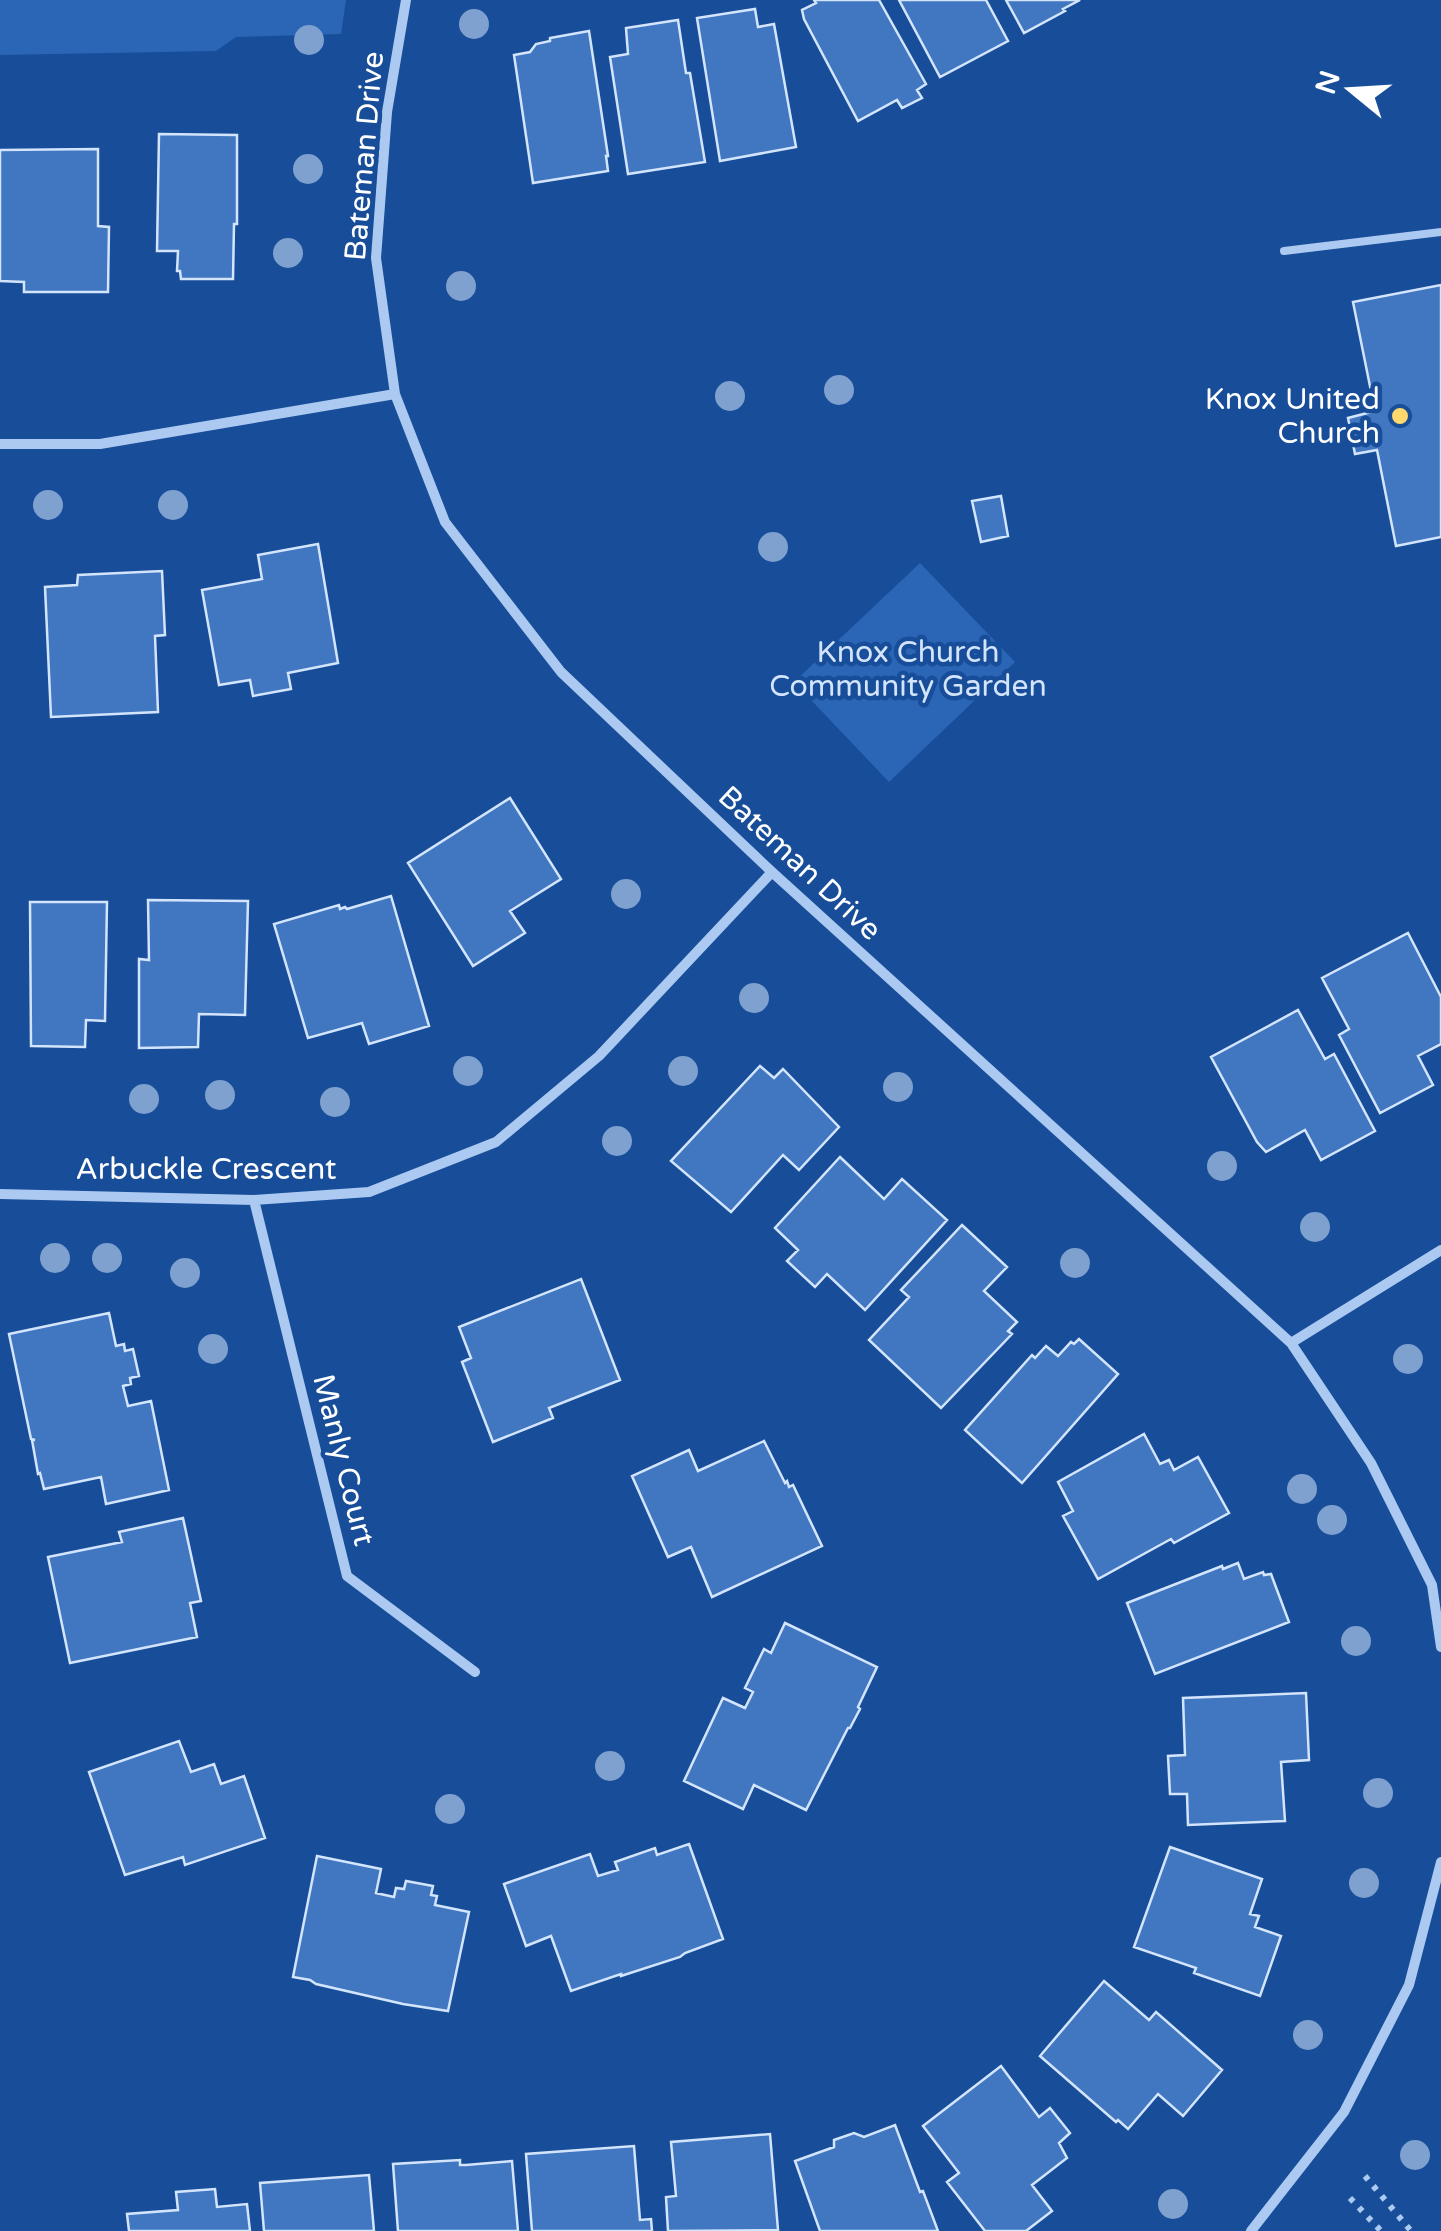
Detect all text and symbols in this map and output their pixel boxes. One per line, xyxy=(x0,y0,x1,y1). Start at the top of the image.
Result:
north arrow xyxy=(1301,40,1401,140)
street label: Bateman Drive xyxy=(337,50,392,262)
text: N xyxy=(1309,67,1348,99)
place label: Knox United Church xyxy=(1205,381,1380,452)
marker: Knox United Church xyxy=(1389,405,1411,427)
park label: Knox Church Community Garden xyxy=(769,634,1047,705)
street label: Bateman Drive xyxy=(710,778,889,948)
street label: Arbuckle Crescent xyxy=(76,1151,336,1188)
street label: Manly Court xyxy=(304,1371,383,1550)

